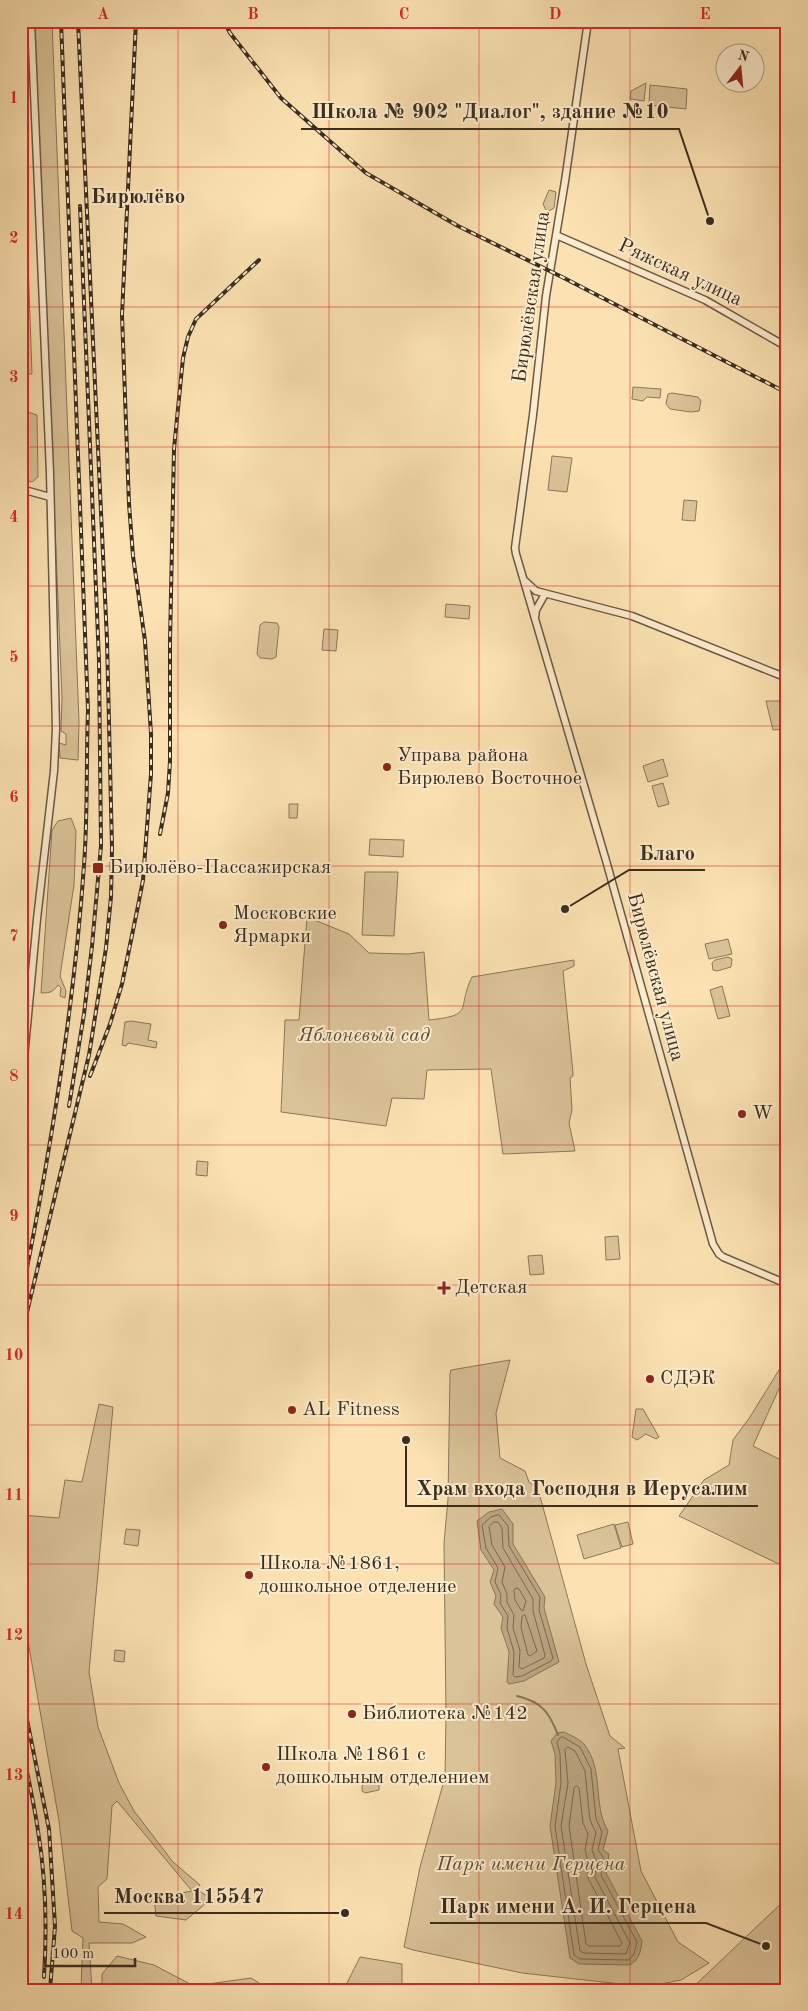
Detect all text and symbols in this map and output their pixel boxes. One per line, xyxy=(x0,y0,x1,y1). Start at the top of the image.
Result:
text: A xyxy=(97,7,109,23)
text: B xyxy=(247,7,259,23)
text: C xyxy=(399,7,409,23)
text: D xyxy=(549,7,561,23)
text: E xyxy=(699,7,711,23)
north arrow xyxy=(716,42,766,92)
text: N xyxy=(736,48,751,65)
text: 1 xyxy=(9,91,19,107)
callout: Школа № 902 "Диалог", здание №10 xyxy=(301,93,679,129)
text: Школа № 902 "Диалог", здание №10 xyxy=(311,102,669,123)
district label: Бирюлёво xyxy=(91,187,185,208)
street label: Бирюлёвская улица xyxy=(510,210,554,384)
text: 2 xyxy=(9,231,19,247)
street label: Ряжская улица xyxy=(615,236,745,310)
text: 3 xyxy=(9,370,19,386)
text: 4 xyxy=(9,510,19,526)
text: 5 xyxy=(9,650,19,666)
place label: Управа района Бирюлево Восточное xyxy=(397,746,582,789)
marker: Управа района Бирюлево Восточное xyxy=(381,761,393,773)
text: 6 xyxy=(9,790,19,806)
callout: Благо xyxy=(629,834,705,870)
text: Благо xyxy=(639,844,695,865)
place label: Бирюлёво-Пассажирская xyxy=(109,858,331,878)
marker: Бирюлёво-Пассажирская xyxy=(91,861,105,875)
street label: Бирюлёвская улица xyxy=(623,891,687,1063)
place label: Московские Ярмарки xyxy=(233,904,337,947)
marker: Московские Ярмарки xyxy=(217,919,229,931)
text: 7 xyxy=(9,929,19,945)
park label: Яблоневый сад xyxy=(298,1026,430,1046)
text: 8 xyxy=(9,1069,19,1085)
place label: W xyxy=(752,1104,773,1124)
marker: W xyxy=(736,1108,748,1120)
text: 9 xyxy=(9,1209,19,1225)
place label: Детская xyxy=(455,1278,527,1298)
marker: Детская xyxy=(437,1281,451,1295)
text: 10 xyxy=(5,1348,23,1364)
place label: СДЭК xyxy=(660,1369,716,1389)
marker: СДЭК xyxy=(644,1373,656,1385)
place label: AL Fitness xyxy=(302,1400,400,1420)
marker: AL Fitness xyxy=(286,1404,298,1416)
callout: Храм входа Господня в Иерусалим xyxy=(406,1470,758,1506)
text: Храм входа Господня в Иерусалим xyxy=(416,1479,748,1500)
text: 11 xyxy=(5,1488,23,1504)
place label: Школа №1861, дошкольное отделение xyxy=(259,1554,457,1597)
marker: Школа №1861, дошкольное отделение xyxy=(243,1569,255,1581)
text: 12 xyxy=(5,1628,23,1644)
place label: Библиотека №142 xyxy=(362,1704,528,1724)
marker: Библиотека №142 xyxy=(346,1708,358,1720)
place label: Школа №1861 с дошкольным отделением xyxy=(276,1745,490,1788)
marker: Школа №1861 с дошкольным отделением xyxy=(260,1761,272,1773)
text: 13 xyxy=(5,1768,23,1784)
park label: Парк имени Герцена xyxy=(435,1855,626,1875)
callout: Москва 115547 xyxy=(104,1877,274,1913)
text: Москва 115547 xyxy=(114,1887,264,1908)
callout: Парк имени А. И. Герцена xyxy=(430,1887,706,1923)
text: Парк имени А. И. Герцена xyxy=(440,1897,697,1918)
text: 14 xyxy=(5,1907,23,1923)
scale bar xyxy=(45,1936,135,1968)
text: 100 m xyxy=(52,1947,94,1962)

